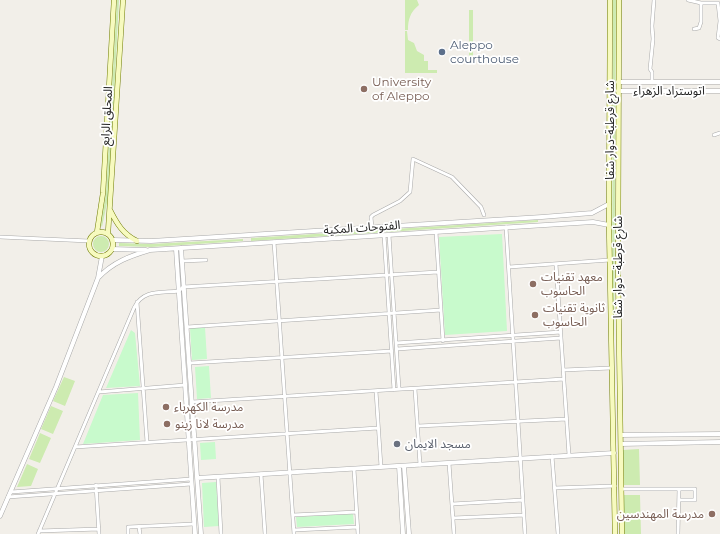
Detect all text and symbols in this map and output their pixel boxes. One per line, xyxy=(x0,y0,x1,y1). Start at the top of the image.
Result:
place label: Aleppo courthouse xyxy=(450,38,519,66)
marker: Aleppo courthouse xyxy=(437,47,447,57)
place label: University of Aleppo xyxy=(372,75,431,103)
street label: شارع قرطبة-دوار شفا xyxy=(603,80,617,180)
marker: University of Aleppo xyxy=(359,84,369,94)
street label: اتوستراد الزهراء xyxy=(633,84,705,98)
street label: المحلق الرابع xyxy=(98,86,116,146)
street label: شارع قرطبة- دوار شفا xyxy=(611,216,625,318)
street label: الفتوحات المكية xyxy=(323,218,401,238)
place label: معهد تقنيات الحاسوب xyxy=(541,270,603,298)
marker: معهد تقنيات الحاسوب xyxy=(528,279,538,289)
place label: ثانوية تقنيات الحاسوب xyxy=(543,301,605,329)
marker: ثانوية تقنيات الحاسوب xyxy=(530,310,540,320)
place label: مدرسة الكهرباء xyxy=(174,400,243,414)
marker: مدرسة الكهرباء xyxy=(161,402,171,412)
place label: مدرسة لانا زينو xyxy=(175,417,244,431)
marker: مدرسة لانا زينو xyxy=(162,419,172,429)
place label: مسجد الايمان xyxy=(405,437,471,451)
marker: مسجد الايمان xyxy=(392,439,402,449)
place label: مدرسة المهندسين xyxy=(617,507,704,521)
marker: مدرسة المهندسين xyxy=(707,509,717,519)

